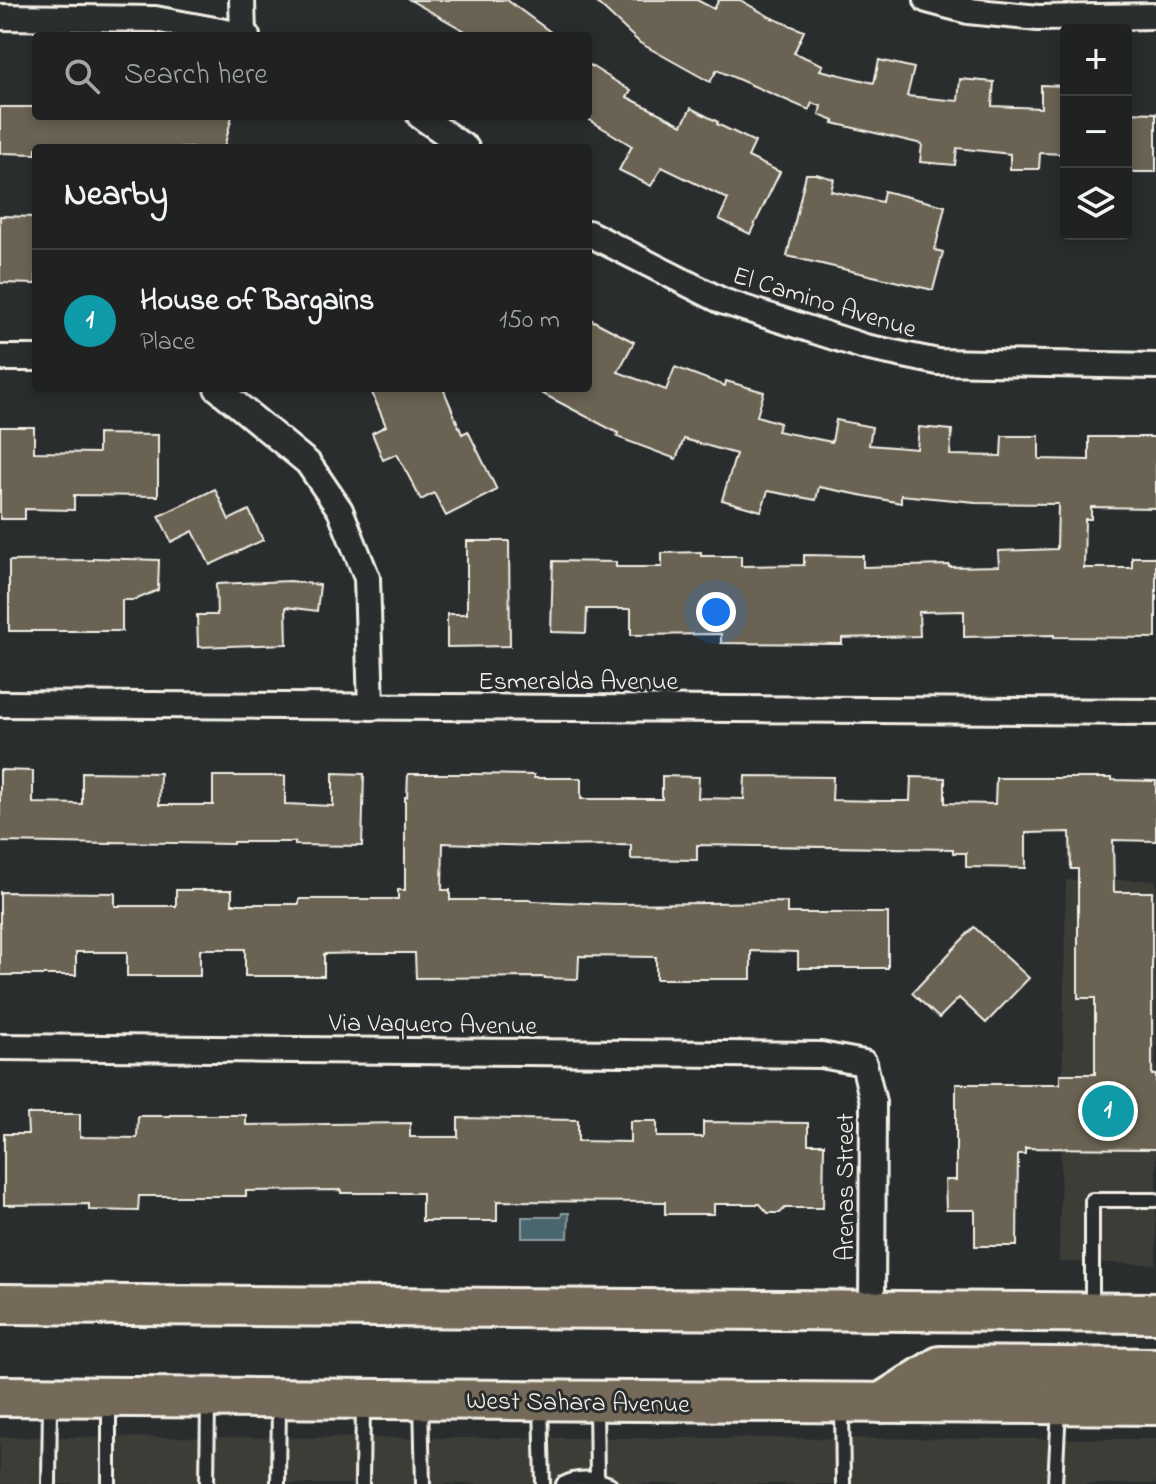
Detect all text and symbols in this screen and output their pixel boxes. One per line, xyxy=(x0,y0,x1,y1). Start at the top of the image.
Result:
map controls xyxy=(1060,24,1132,240)
button: + xyxy=(1060,24,1132,96)
search box xyxy=(32,32,592,120)
icon: search xyxy=(60,54,104,98)
text: Search here xyxy=(124,54,268,98)
button: − xyxy=(1060,96,1132,168)
button: layers xyxy=(1060,168,1132,240)
text: Nearby xyxy=(64,171,168,221)
street label: El Camino Avenue xyxy=(728,258,921,350)
text: House of Bargains xyxy=(140,280,374,324)
text: 1 xyxy=(86,302,94,340)
text: 150 m xyxy=(499,302,560,340)
text: Place xyxy=(140,324,195,362)
your location xyxy=(696,592,736,632)
street label: Esmeralda Avenue xyxy=(478,664,678,702)
street label: Via Vaquero Avenue xyxy=(328,1005,538,1047)
pin: 1 xyxy=(1082,1081,1134,1141)
street label: Arenas Street xyxy=(828,1113,866,1261)
street label: West Sahara Avenue xyxy=(466,1383,690,1425)

